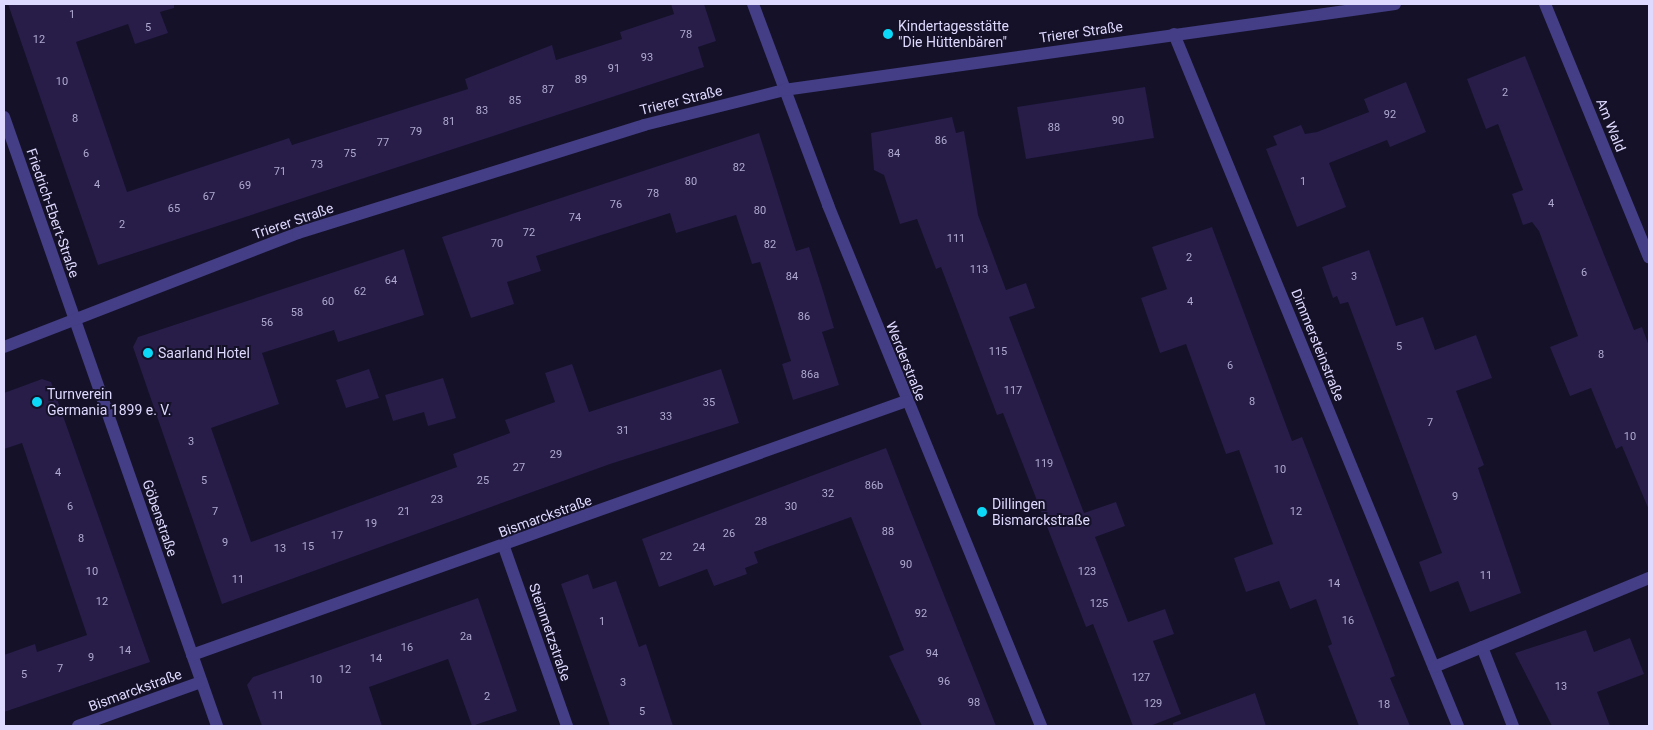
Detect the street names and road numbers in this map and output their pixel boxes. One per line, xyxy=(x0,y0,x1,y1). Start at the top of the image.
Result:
street label: Trierer Straße xyxy=(1038,18,1124,46)
street label: Trierer Straße xyxy=(638,82,724,118)
street label: Am Wald xyxy=(1593,96,1629,154)
street label: Friedrich-Ebert-Straße xyxy=(23,146,83,280)
street label: Trierer Straße xyxy=(250,199,336,243)
street label: Dimmersteinstraße xyxy=(1288,287,1348,403)
street label: Werderstraße xyxy=(882,319,930,403)
street label: Göbenstraße xyxy=(139,477,181,559)
street label: Bismarckstraße xyxy=(496,491,594,541)
street label: Steinmetzstraße xyxy=(525,581,575,683)
street label: Bismarckstraße xyxy=(86,665,184,715)

